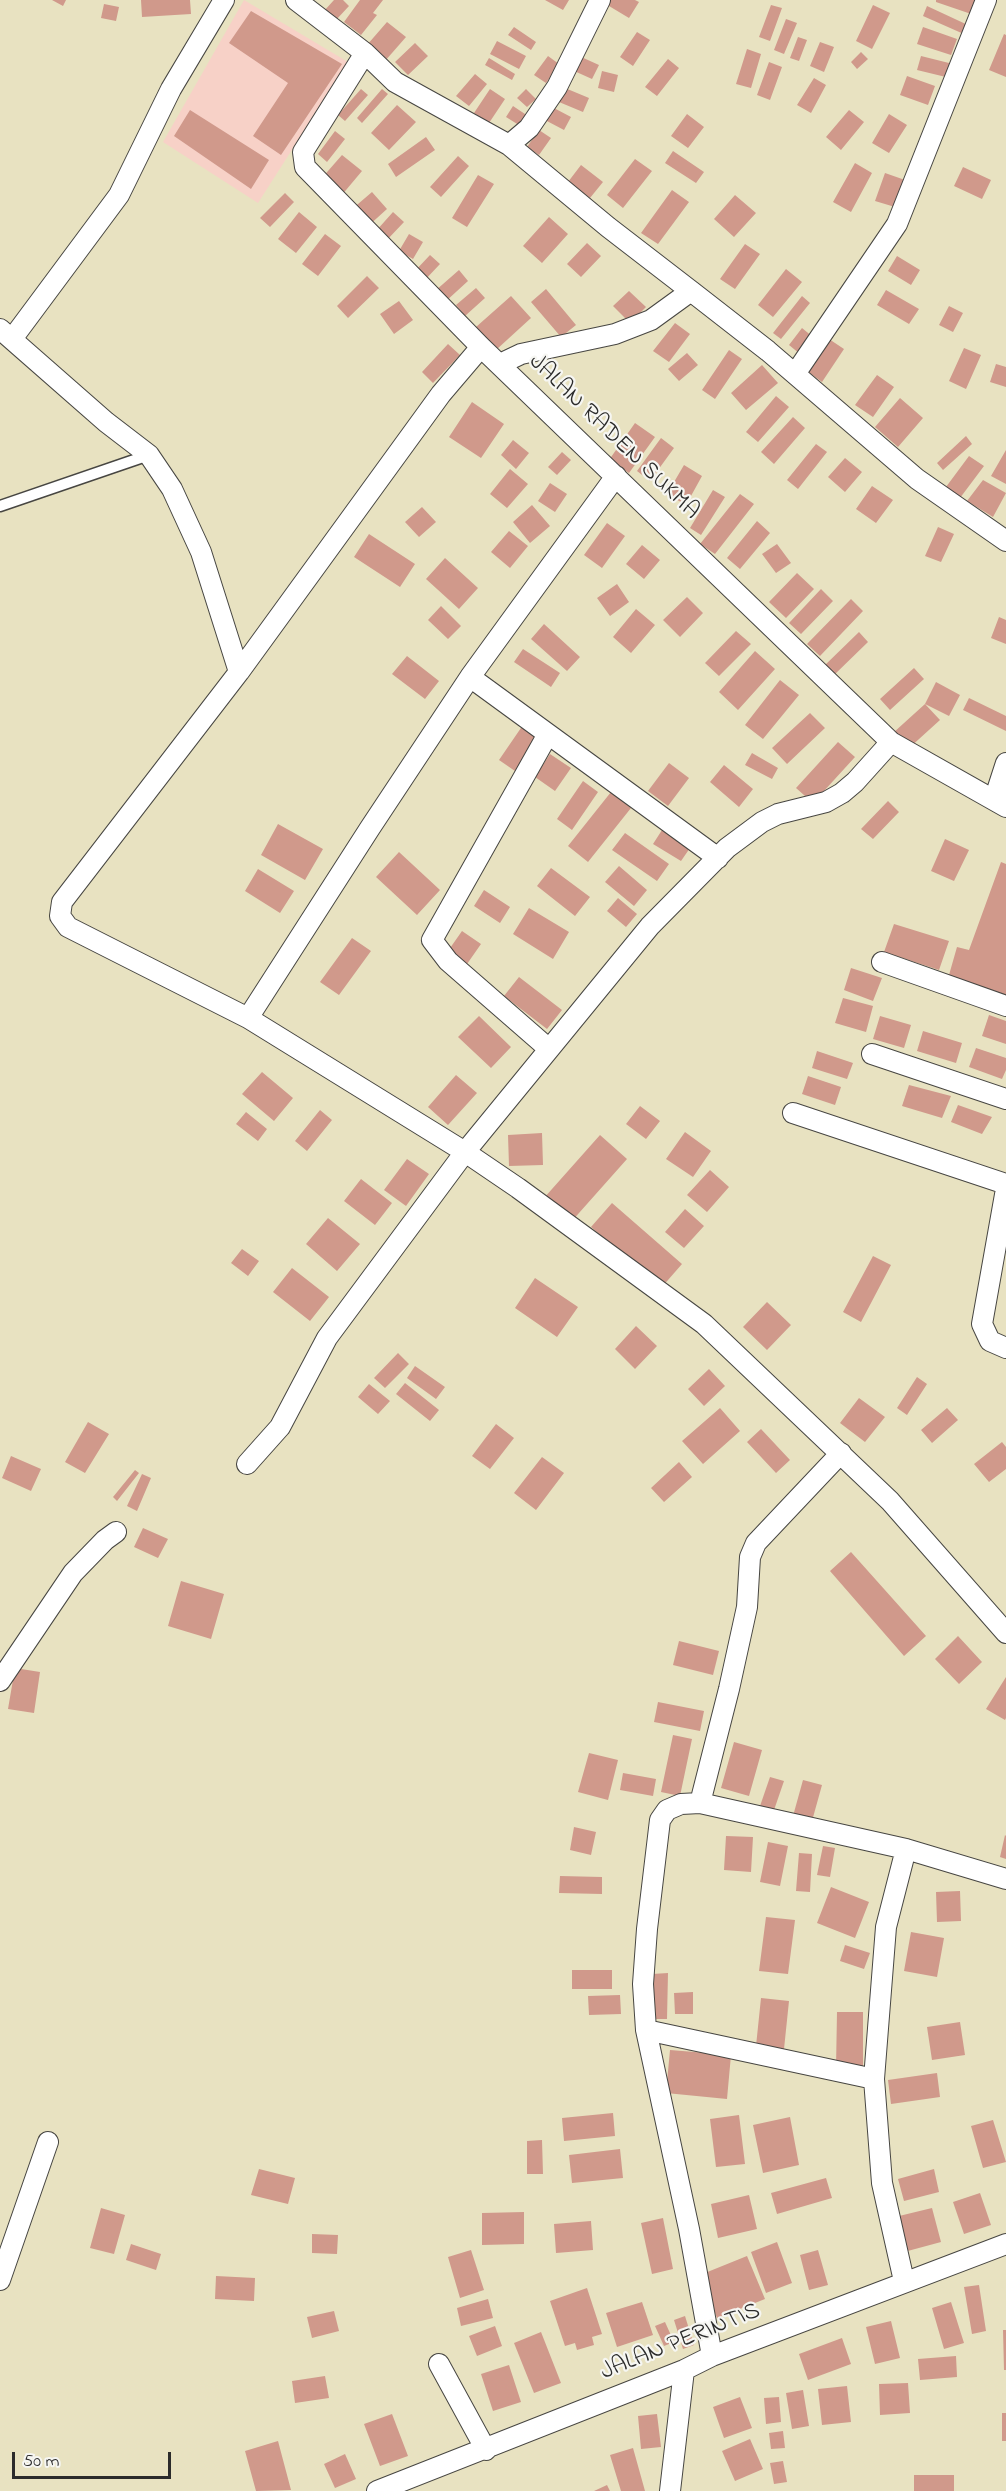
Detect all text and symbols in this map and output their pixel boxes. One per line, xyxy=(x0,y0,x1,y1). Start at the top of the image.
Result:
street label: JALAN RADEN SUKMA xyxy=(522,349,704,527)
street label: JALAN PERINTIS xyxy=(597,2298,765,2388)
scale bar xyxy=(15,2440,174,2478)
text: 50 m xyxy=(23,2449,60,2475)

